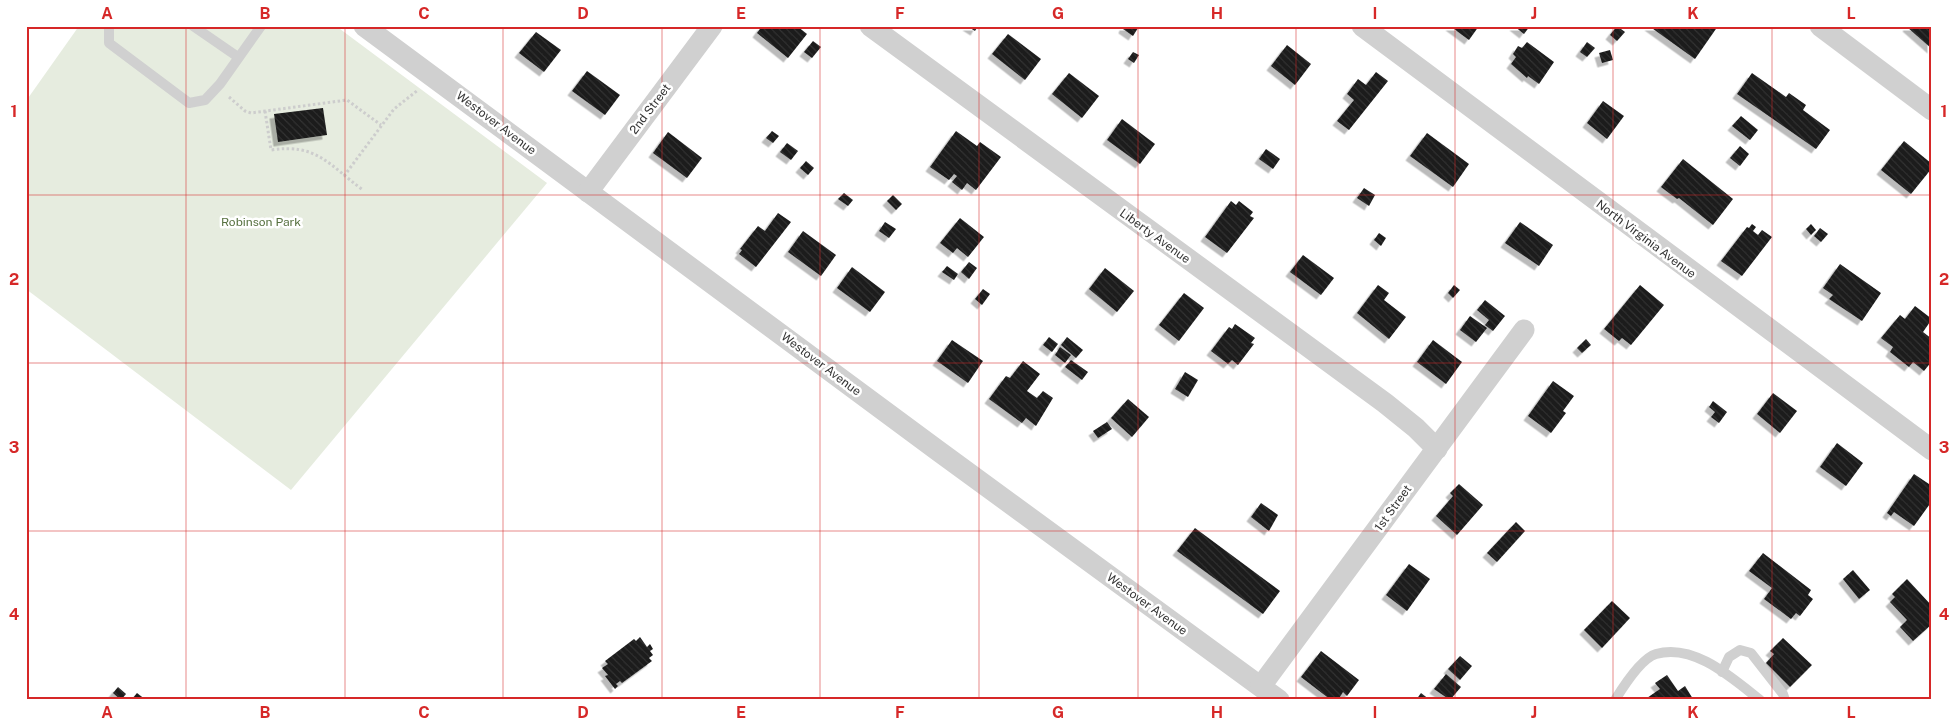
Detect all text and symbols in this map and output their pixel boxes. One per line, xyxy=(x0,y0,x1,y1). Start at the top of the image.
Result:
text: A xyxy=(101,4,113,23)
text: B xyxy=(260,4,271,23)
text: C xyxy=(418,4,430,23)
text: D xyxy=(577,4,589,23)
text: E xyxy=(736,4,746,23)
text: F xyxy=(895,4,905,23)
text: G xyxy=(1052,4,1064,23)
text: H xyxy=(1211,4,1223,23)
text: I xyxy=(1373,4,1377,23)
text: J xyxy=(1531,4,1537,23)
text: K xyxy=(1687,4,1699,23)
text: L xyxy=(1846,4,1856,23)
street label: 2nd Street xyxy=(627,81,674,137)
street label: Westover Avenue xyxy=(453,88,539,158)
text: 1 xyxy=(11,102,17,121)
text: 1 xyxy=(1941,102,1947,121)
street label: North Virginia Avenue xyxy=(1593,197,1699,281)
street label: Liberty Avenue xyxy=(1117,206,1193,266)
park label: Robinson Park xyxy=(221,215,301,229)
text: 2 xyxy=(9,270,19,289)
text: 2 xyxy=(1939,270,1949,289)
street label: Westover Avenue xyxy=(778,329,864,399)
text: 3 xyxy=(9,438,19,457)
text: 3 xyxy=(1939,438,1949,457)
street label: 1st Street xyxy=(1372,482,1415,534)
street label: Westover Avenue xyxy=(1104,570,1190,638)
text: 4 xyxy=(9,605,20,624)
text: 4 xyxy=(1939,605,1950,624)
text: A xyxy=(101,703,113,722)
text: B xyxy=(260,703,271,722)
text: C xyxy=(418,703,430,722)
text: D xyxy=(577,703,589,722)
text: E xyxy=(736,703,746,722)
text: F xyxy=(895,703,905,722)
text: G xyxy=(1052,703,1064,722)
text: H xyxy=(1211,703,1223,722)
text: I xyxy=(1373,703,1377,722)
text: J xyxy=(1531,703,1537,722)
text: K xyxy=(1687,703,1699,722)
text: L xyxy=(1846,703,1856,722)

